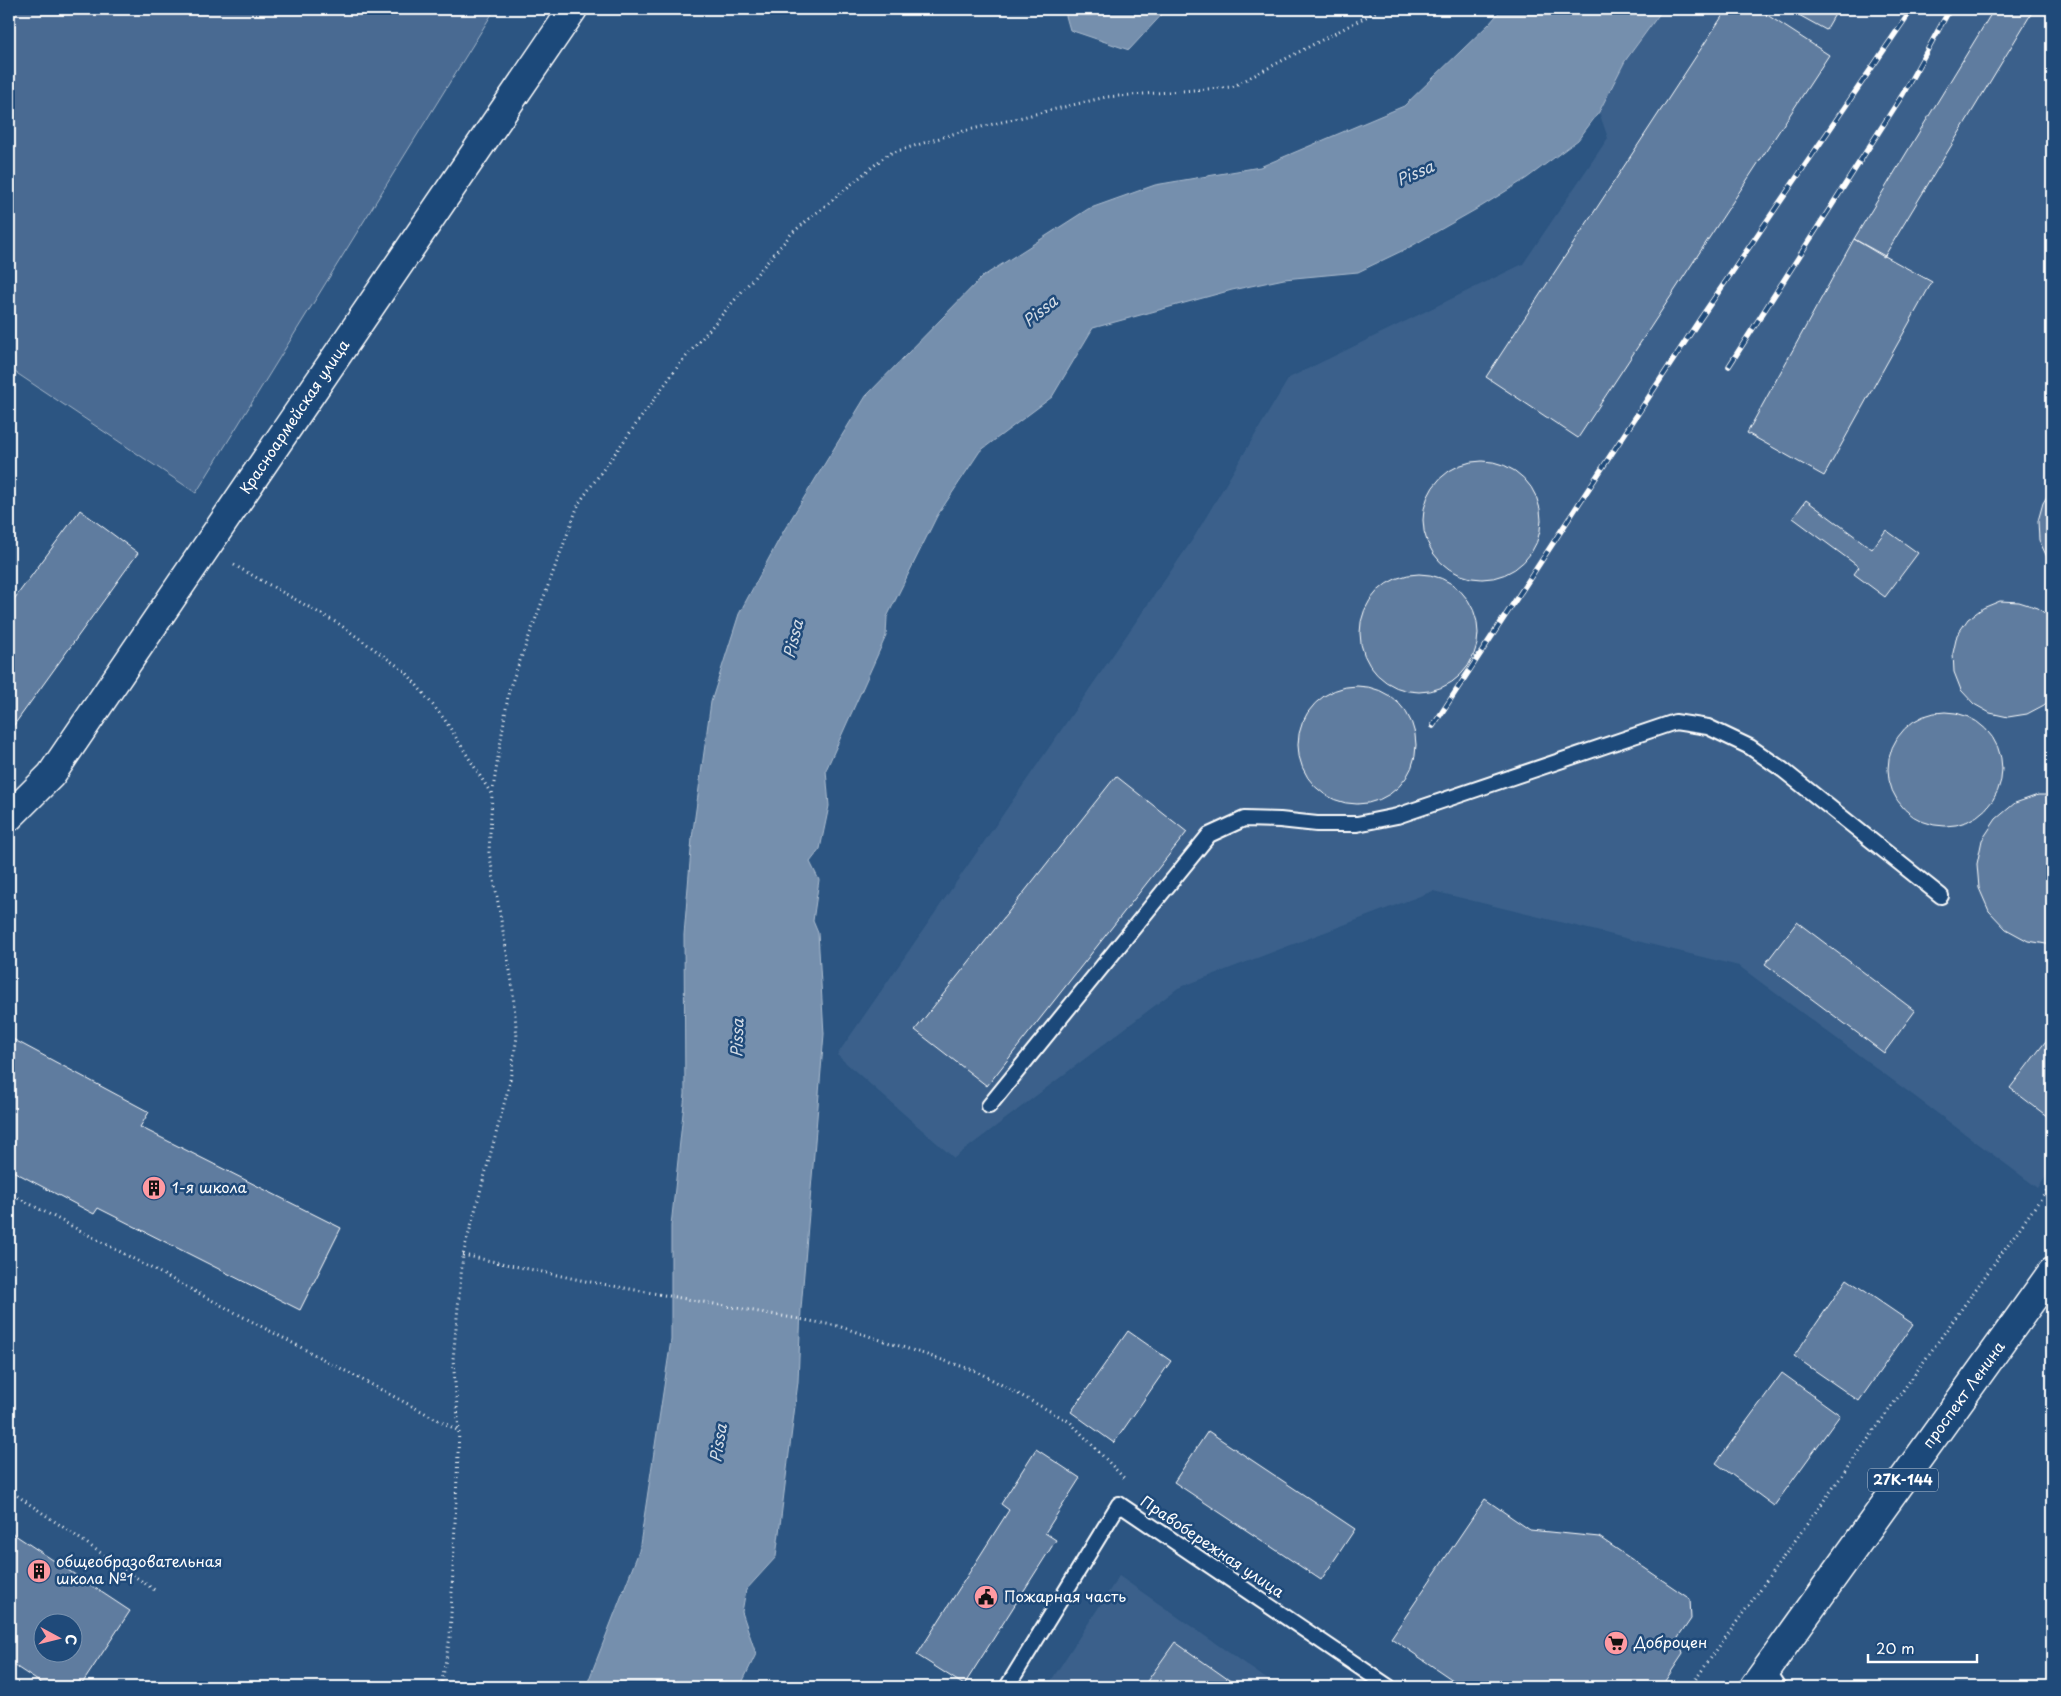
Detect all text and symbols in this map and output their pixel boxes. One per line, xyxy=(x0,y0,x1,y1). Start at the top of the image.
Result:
water label: Pissa xyxy=(1392,153,1438,191)
water label: Pissa xyxy=(1017,288,1063,332)
street label: Красноармейская улица xyxy=(233,334,354,498)
water label: Pissa xyxy=(776,616,809,660)
water label: Pissa xyxy=(723,1017,749,1058)
building icon: 1-я школа xyxy=(141,1175,167,1201)
place label: 1-я школа xyxy=(172,1175,247,1198)
street label: проспект Ленина xyxy=(1916,1335,2010,1453)
water label: Pissa xyxy=(702,1421,732,1464)
road number: 27К-144 xyxy=(1868,1468,1938,1492)
street label: Правобережная улица xyxy=(1136,1489,1290,1603)
place label: общеобразовательная школа №1 xyxy=(56,1549,222,1589)
building icon: общеобразовательная школа №1 xyxy=(26,1558,52,1584)
public building icon: Пожарная часть xyxy=(973,1584,999,1610)
place label: Пожарная часть xyxy=(1004,1584,1126,1607)
north arrow xyxy=(32,1614,82,1664)
supermarket icon: Доброцен xyxy=(1603,1630,1629,1656)
place label: Доброцен xyxy=(1633,1630,1707,1653)
scale bar xyxy=(1868,1631,1977,1663)
text: С xyxy=(60,1633,82,1646)
text: 20 m xyxy=(1876,1636,1915,1659)

